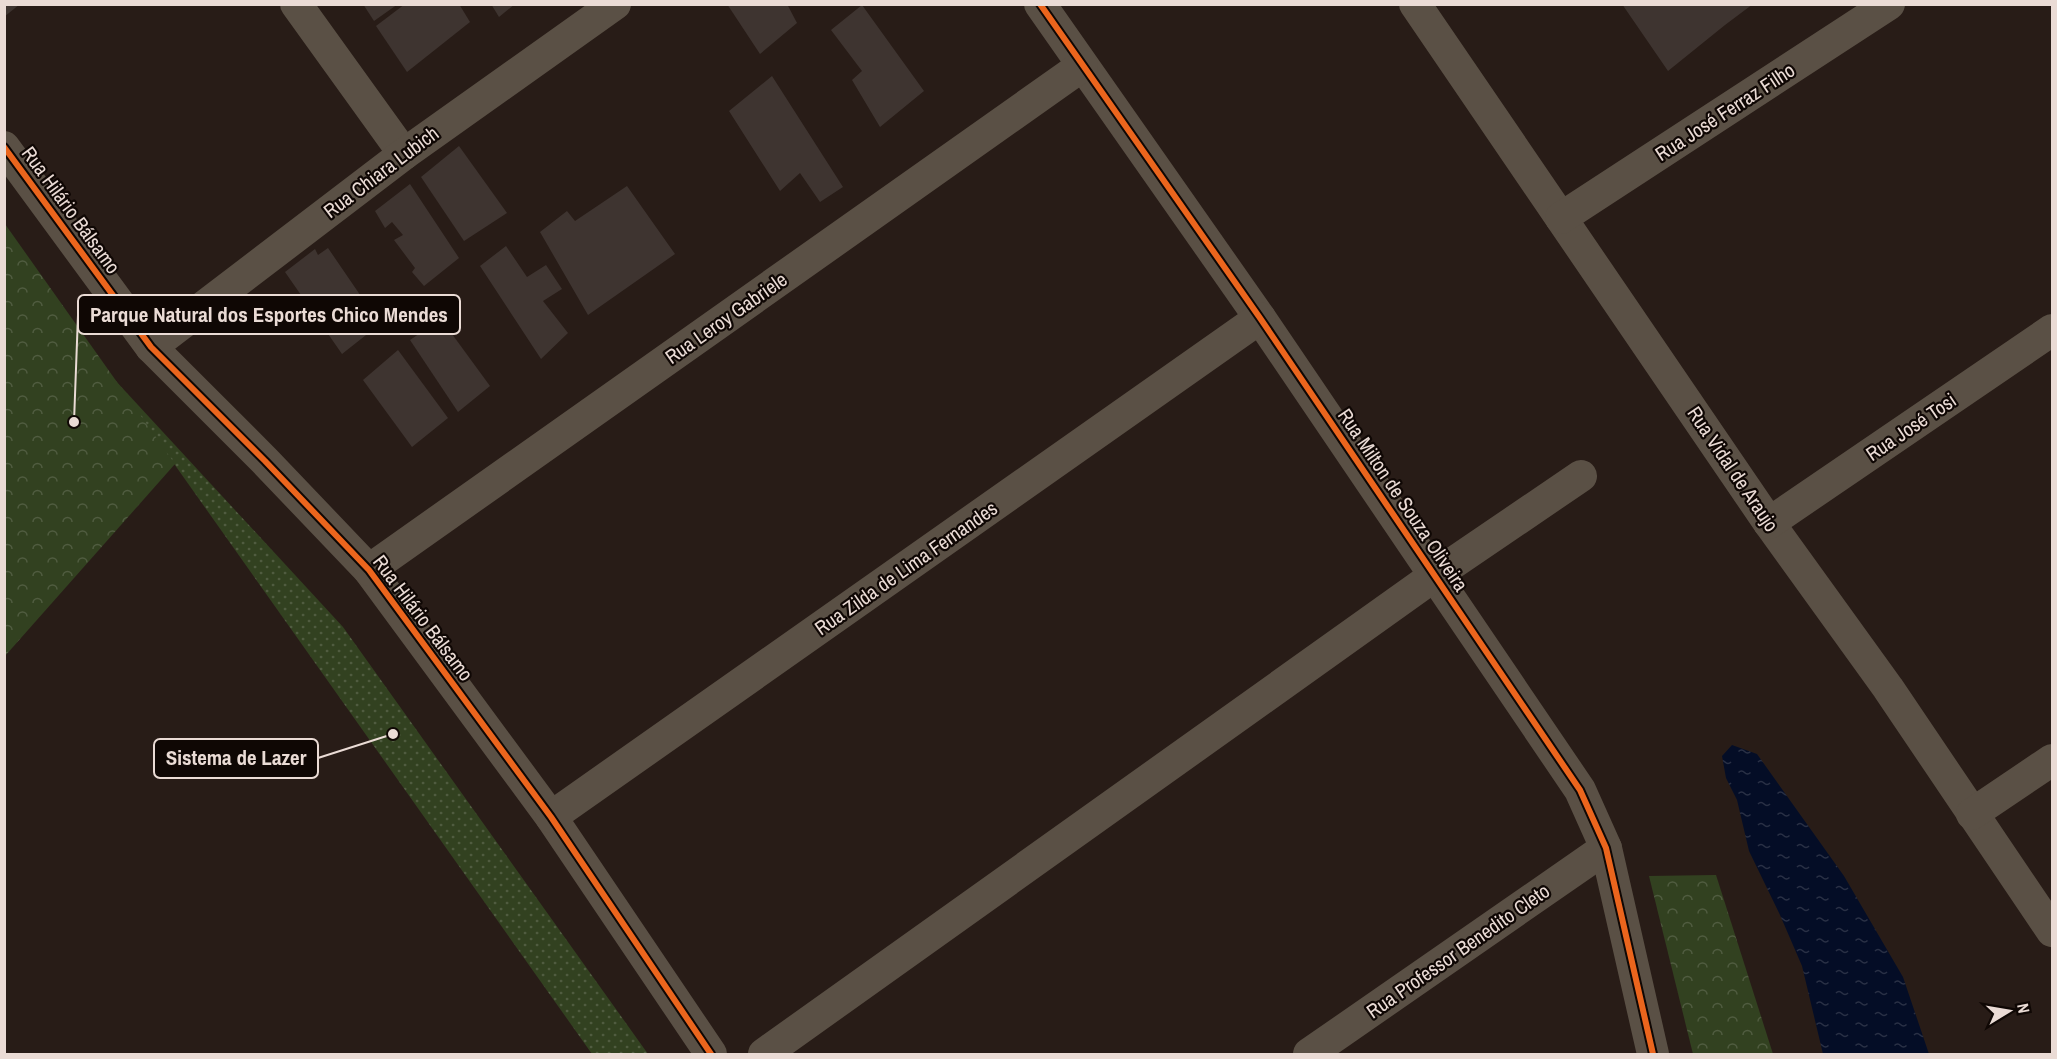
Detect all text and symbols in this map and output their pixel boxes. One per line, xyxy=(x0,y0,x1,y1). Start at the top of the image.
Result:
street label: Rua José Ferraz Filho xyxy=(1650,56,1800,167)
street label: Rua Chiara Lubich xyxy=(318,119,444,224)
street label: Rua Hilário Bálsamo xyxy=(16,141,127,279)
street label: Rua Leroy Gabriele xyxy=(659,265,792,370)
callout: Parque Natural dos Esportes Chico Mendes xyxy=(78,295,460,334)
text: Parque Natural dos Esportes Chico Mendes xyxy=(90,300,448,329)
street label: Rua José Tosi xyxy=(1860,386,1961,467)
street label: Rua Vidal de Araujo xyxy=(1682,401,1785,537)
street label: Rua Milton de Souza Oliveira xyxy=(1332,403,1475,596)
street label: Rua Zilda de Lima Fernandes xyxy=(809,494,1002,641)
street label: Rua Hilário Bálsamo xyxy=(367,549,480,686)
callout: Sistema de Lazer xyxy=(154,739,318,778)
text: Sistema de Lazer xyxy=(166,743,307,772)
street label: Rua Professor Benedito Cleto xyxy=(1361,877,1555,1024)
north arrow xyxy=(1979,981,2039,1041)
text: N xyxy=(2012,1001,2035,1015)

